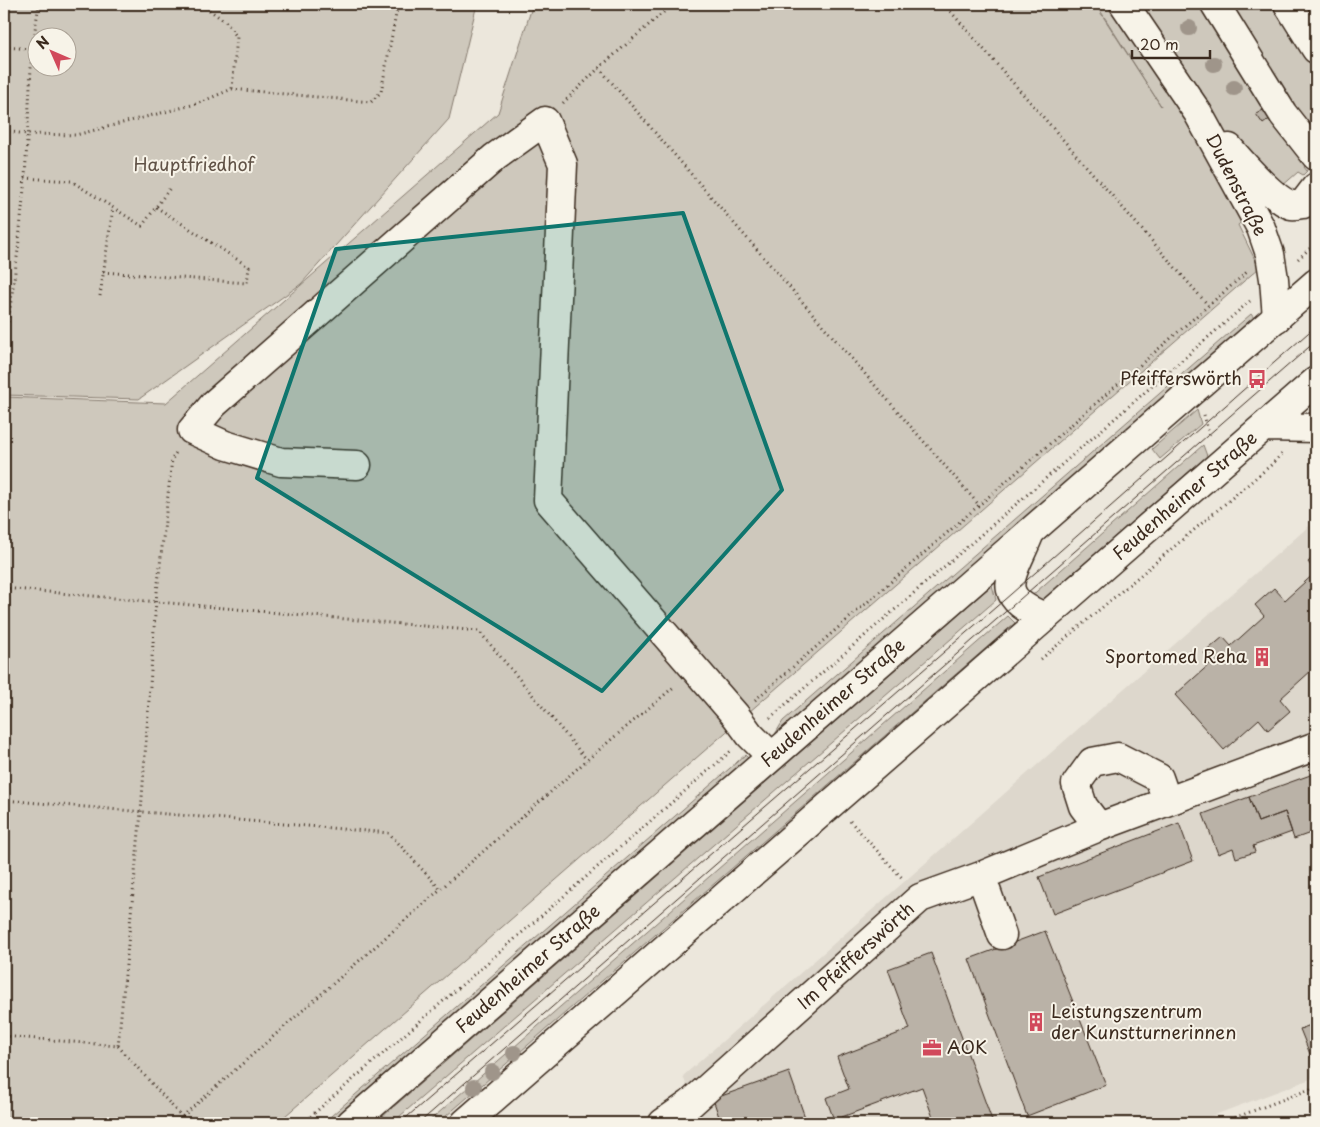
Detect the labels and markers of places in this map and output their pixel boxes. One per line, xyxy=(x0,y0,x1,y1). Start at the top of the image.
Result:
place label: Pfeifferswörth xyxy=(1120,364,1242,391)
bus stop icon: Pfeifferswörth xyxy=(1246,368,1268,390)
place label: Sportomed Reha xyxy=(1105,642,1248,669)
building icon: Sportomed Reha xyxy=(1251,646,1273,668)
place label: Leistungszentrum der Kunstturnerinnen xyxy=(1051,997,1236,1045)
building icon: Leistungszentrum der Kunstturnerinnen xyxy=(1025,1011,1047,1033)
place label: AOK xyxy=(947,1033,987,1060)
office icon: AOK xyxy=(921,1037,943,1059)

